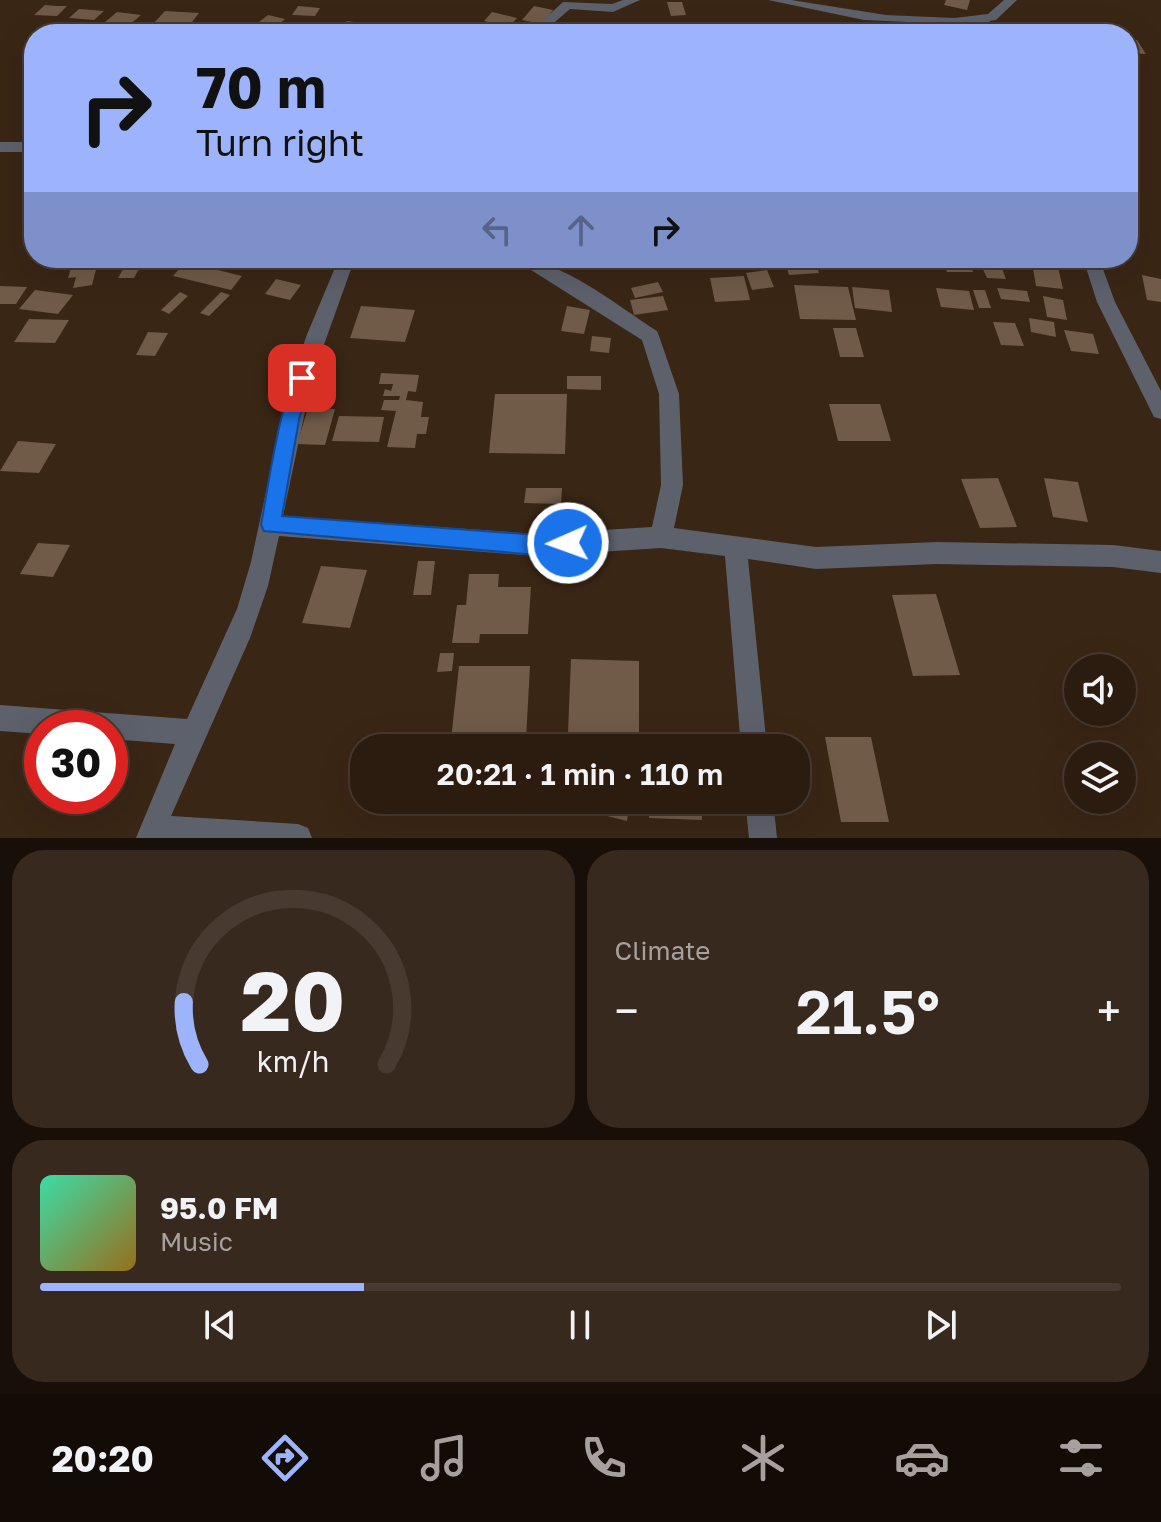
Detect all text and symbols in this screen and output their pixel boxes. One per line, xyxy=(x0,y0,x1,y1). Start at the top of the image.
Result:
text: 70 m xyxy=(196,53,326,120)
icon: right xyxy=(64,56,168,160)
text: Turn right xyxy=(196,121,364,164)
icon: left xyxy=(475,208,519,252)
icon: ahead xyxy=(559,208,603,252)
icon: right xyxy=(643,208,687,252)
pin xyxy=(268,344,336,412)
icon: arrive xyxy=(280,356,324,400)
position arrow xyxy=(526,501,610,585)
map controls xyxy=(1064,654,1136,814)
button: sound xyxy=(1064,654,1136,726)
speed limit sign: 30 xyxy=(24,710,128,814)
button: layers xyxy=(1064,742,1136,814)
text: 20:21 · 1 min · 110 m xyxy=(437,756,723,792)
text: Climate xyxy=(615,935,710,966)
text: 20 xyxy=(241,949,346,1049)
text: 21.5° xyxy=(796,975,940,1047)
text: − xyxy=(615,984,639,1037)
text: + xyxy=(1097,984,1121,1037)
text: km/h xyxy=(257,1044,330,1078)
text: 95.0 FM xyxy=(160,1190,279,1226)
text: Music xyxy=(160,1226,233,1257)
icon: previous xyxy=(198,1303,242,1347)
icon: pause xyxy=(558,1303,602,1347)
icon: next xyxy=(919,1303,963,1347)
icon: directions xyxy=(257,1430,313,1486)
icon: music xyxy=(416,1430,472,1486)
icon: phone xyxy=(576,1430,632,1486)
icon: climate xyxy=(735,1430,791,1486)
icon: car xyxy=(894,1430,950,1486)
icon: filters xyxy=(1053,1430,1109,1486)
text: 20:20 xyxy=(52,1437,154,1480)

